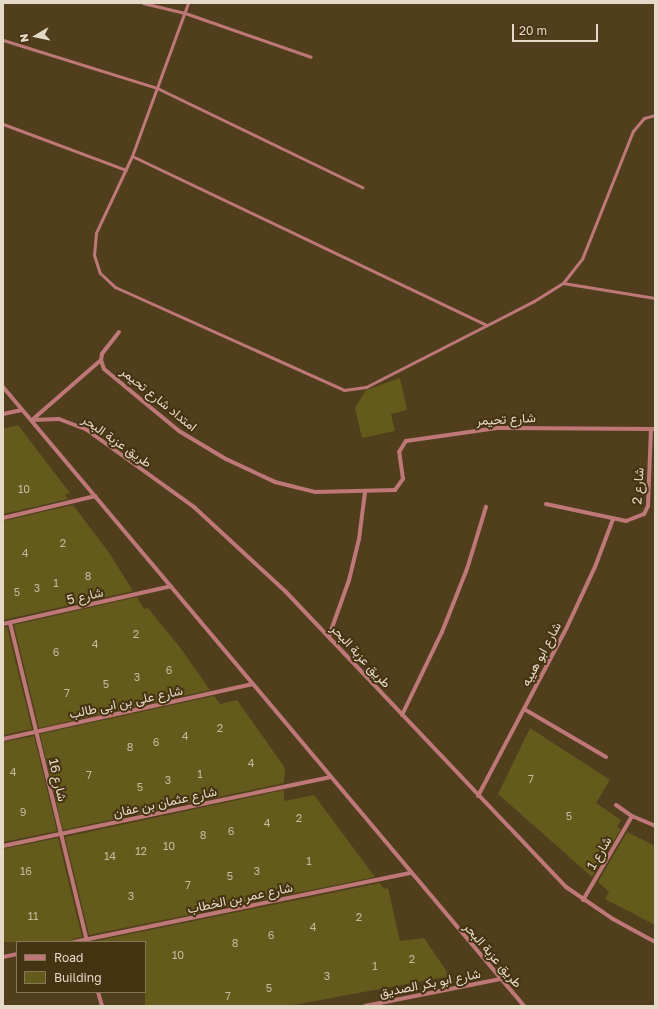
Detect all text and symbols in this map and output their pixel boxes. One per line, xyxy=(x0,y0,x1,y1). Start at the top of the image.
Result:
north arrow xyxy=(16,16,56,56)
scale bar xyxy=(514,16,600,42)
text: 20 m xyxy=(519,23,547,38)
text: N xyxy=(17,33,31,43)
street label: امتداد شارع تحيمر xyxy=(118,364,200,434)
street label: شارع تحيمر xyxy=(476,410,536,428)
street label: طريق عزبة البحر xyxy=(79,411,155,471)
street label: شارع 2 xyxy=(629,467,647,505)
house number: 10 xyxy=(18,482,30,496)
house number: 2 xyxy=(60,536,66,550)
house number: 4 xyxy=(22,546,28,560)
house number: 8 xyxy=(85,569,91,583)
house number: 1 xyxy=(53,576,59,590)
house number: 3 xyxy=(34,581,40,595)
street label: شارع 5 xyxy=(65,584,105,608)
house number: 5 xyxy=(14,585,20,599)
street label: شارع ابو هيبه xyxy=(518,619,564,689)
street label: طريق عزبة البحر xyxy=(328,621,394,691)
house number: 2 xyxy=(133,627,139,641)
house number: 4 xyxy=(92,637,98,651)
house number: 6 xyxy=(53,645,59,659)
house number: 6 xyxy=(166,663,172,677)
house number: 3 xyxy=(134,670,140,684)
house number: 5 xyxy=(103,677,109,691)
street label: شارع على بن ابى طالب xyxy=(68,682,184,722)
house number: 7 xyxy=(64,686,70,700)
house number: 2 xyxy=(217,721,223,735)
house number: 4 xyxy=(182,729,188,743)
house number: 6 xyxy=(153,735,159,749)
house number: 8 xyxy=(127,740,133,754)
house number: 4 xyxy=(248,756,254,770)
street label: شارع 16 xyxy=(45,757,71,803)
house number: 4 xyxy=(10,765,16,779)
house number: 1 xyxy=(197,767,203,781)
house number: 7 xyxy=(86,768,92,782)
house number: 7 xyxy=(528,772,534,786)
house number: 3 xyxy=(165,773,171,787)
house number: 5 xyxy=(137,780,143,794)
street label: شارع عثمان بن عفان xyxy=(112,783,218,821)
house number: 9 xyxy=(20,805,26,819)
house number: 5 xyxy=(566,809,572,823)
house number: 2 xyxy=(296,811,302,825)
house number: 4 xyxy=(264,816,270,830)
house number: 6 xyxy=(228,824,234,838)
house number: 8 xyxy=(200,828,206,842)
street label: شارع 1 xyxy=(583,834,615,872)
house number: 10 xyxy=(163,839,175,853)
house number: 12 xyxy=(135,844,147,858)
house number: 14 xyxy=(104,849,116,863)
house number: 1 xyxy=(306,854,312,868)
house number: 16 xyxy=(20,864,32,878)
house number: 3 xyxy=(254,864,260,878)
house number: 5 xyxy=(227,869,233,883)
house number: 7 xyxy=(185,878,191,892)
street label: شارع عمر بن الخطاب xyxy=(186,879,294,917)
house number: 3 xyxy=(128,889,134,903)
house number: 11 xyxy=(28,909,38,923)
house number: 2 xyxy=(356,910,362,924)
street label: طريق عزبة البحر xyxy=(460,919,526,991)
house number: 4 xyxy=(310,920,316,934)
house number: 6 xyxy=(268,928,274,942)
house number: 8 xyxy=(232,936,238,950)
legend xyxy=(16,941,146,993)
house number: 10 xyxy=(172,948,184,962)
text: Road xyxy=(54,950,83,965)
house number: 2 xyxy=(409,952,415,966)
house number: 1 xyxy=(372,959,378,973)
street label: شارع ابو بكر الصديق xyxy=(378,966,482,1000)
house number: 3 xyxy=(324,969,330,983)
text: Building xyxy=(54,970,102,985)
house number: 5 xyxy=(266,981,272,995)
house number: 7 xyxy=(225,989,231,1003)

